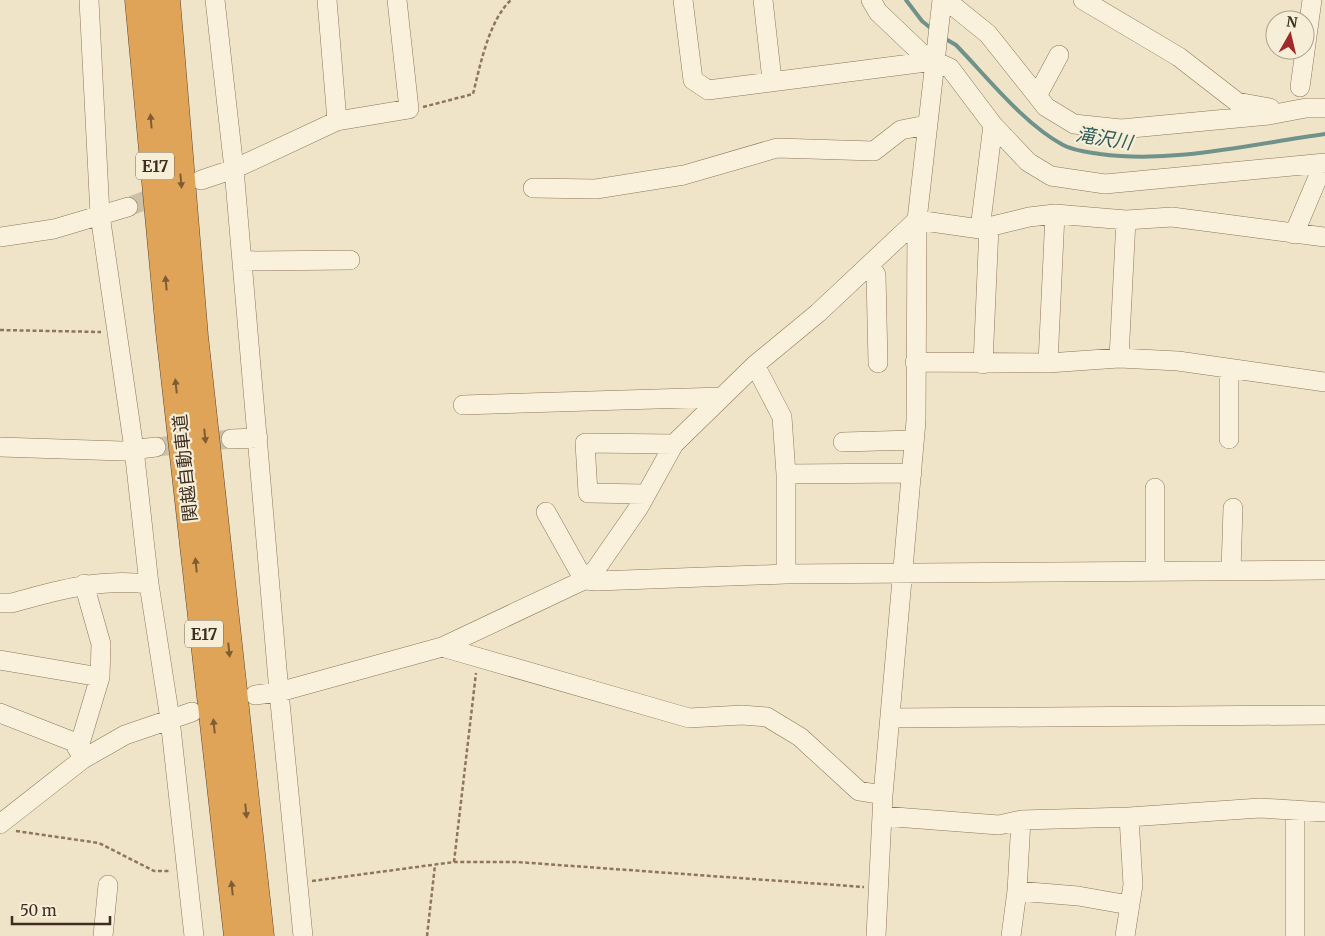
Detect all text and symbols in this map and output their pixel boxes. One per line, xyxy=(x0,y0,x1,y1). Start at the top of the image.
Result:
north arrow xyxy=(1265,10,1315,60)
text: N xyxy=(1285,12,1299,32)
one-way arrow xyxy=(147,113,155,129)
water label: 滝沢川 xyxy=(1074,122,1136,155)
road number: E17 xyxy=(136,153,174,180)
one-way arrow xyxy=(177,174,185,190)
one-way arrow xyxy=(162,275,170,291)
one-way arrow xyxy=(172,377,180,393)
street label: 関越自動車道 xyxy=(168,413,202,523)
one-way arrow xyxy=(201,428,209,444)
one-way arrow xyxy=(192,556,200,572)
road number: E17 xyxy=(185,620,223,648)
one-way arrow xyxy=(225,642,233,658)
one-way arrow xyxy=(210,718,218,734)
one-way arrow xyxy=(242,804,250,820)
one-way arrow xyxy=(228,879,236,895)
scale bar xyxy=(12,894,110,926)
text: 50 m xyxy=(20,901,57,920)

